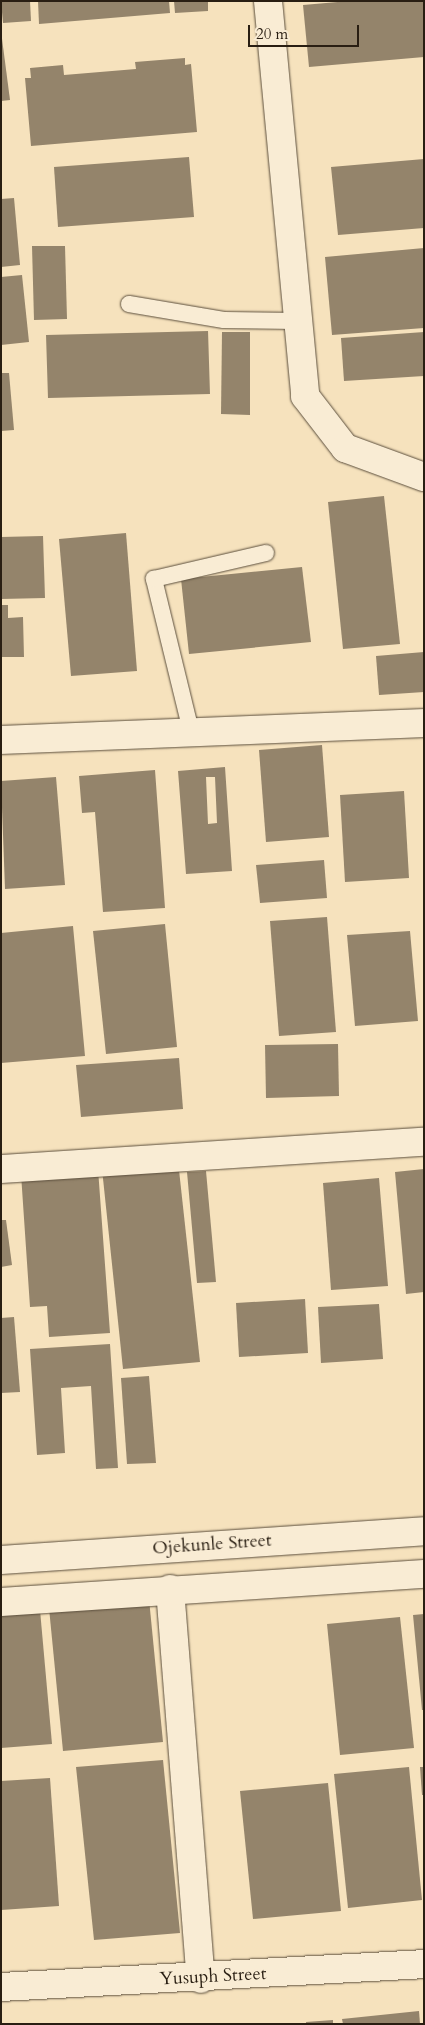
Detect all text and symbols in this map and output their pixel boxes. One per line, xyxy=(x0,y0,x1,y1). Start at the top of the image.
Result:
scale bar xyxy=(250,15,361,47)
text: 20 m xyxy=(256,24,288,44)
street label: Ojekunle Street xyxy=(152,1530,272,1560)
street label: Yusuph Street xyxy=(159,1963,267,1991)

